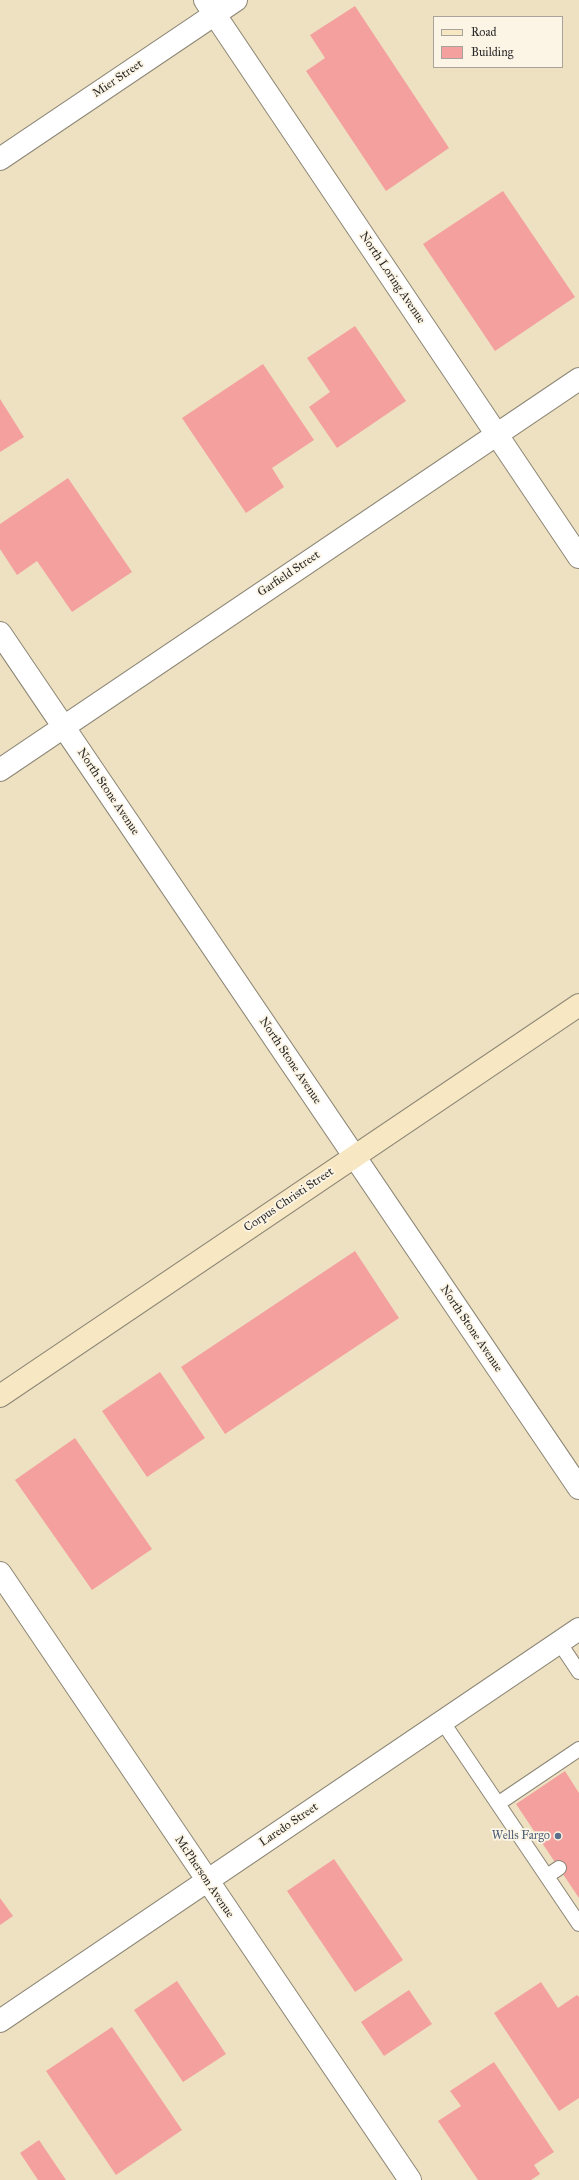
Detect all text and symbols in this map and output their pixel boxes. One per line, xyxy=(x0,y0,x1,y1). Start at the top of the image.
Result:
legend xyxy=(433,16,563,68)
text: Road xyxy=(471,25,497,39)
text: Building xyxy=(471,45,513,59)
street label: Mier Street xyxy=(90,57,146,101)
street label: North Loring Avenue xyxy=(356,229,428,327)
street label: Garfield Street xyxy=(255,548,323,600)
street label: North Stone Avenue xyxy=(74,746,142,838)
street label: North Stone Avenue xyxy=(256,1015,324,1107)
street label: Corpus Christi Street xyxy=(241,1165,337,1235)
street label: North Stone Avenue xyxy=(437,1283,505,1375)
street label: Laredo Street xyxy=(257,1800,321,1850)
place label: Wells Fargo xyxy=(492,1829,550,1843)
marker: Wells Fargo xyxy=(553,1831,563,1841)
street label: McPherson Avenue xyxy=(171,1833,237,1921)

